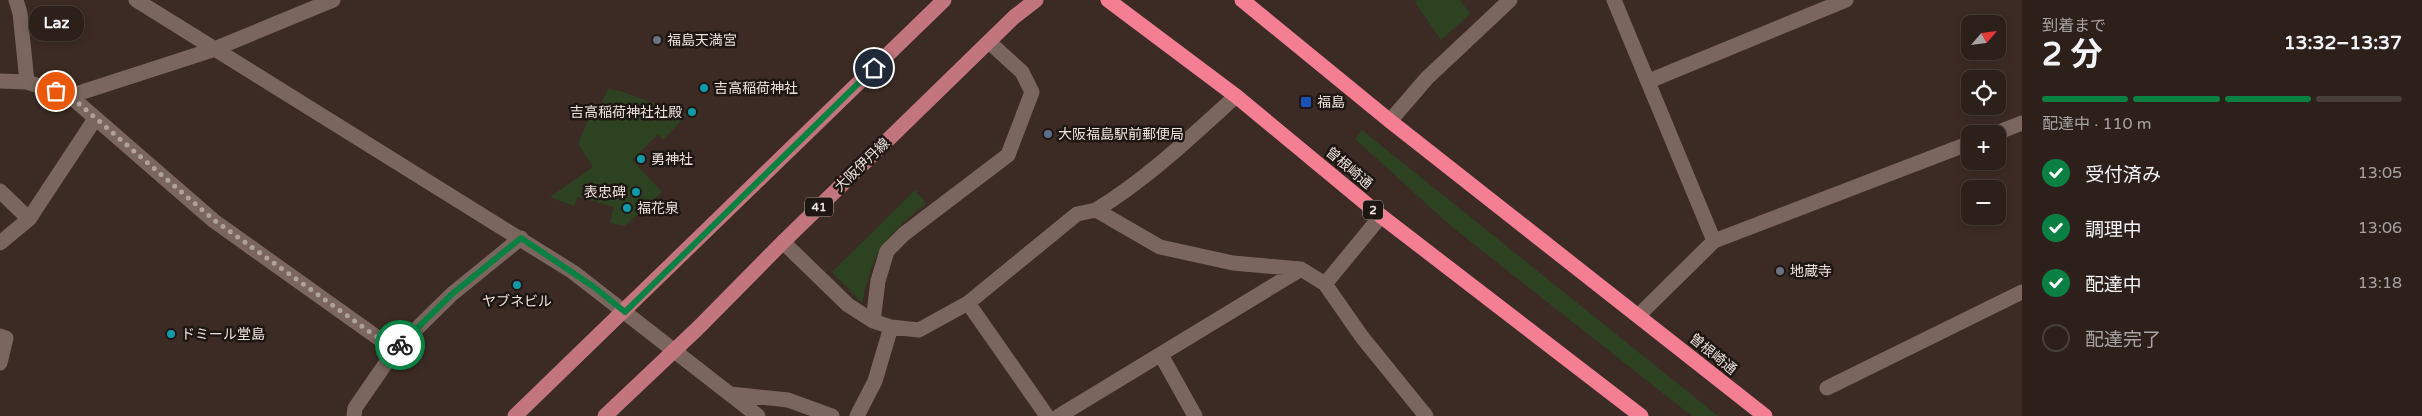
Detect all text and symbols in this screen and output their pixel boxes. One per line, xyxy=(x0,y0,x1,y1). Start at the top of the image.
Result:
callout: Laz xyxy=(28,6,84,41)
text: Laz xyxy=(43,13,70,33)
north arrow xyxy=(1961,15,2006,60)
map controls xyxy=(1961,15,2006,225)
text: 到着まで xyxy=(2042,16,2106,36)
place label: 福島天満宮 xyxy=(667,32,737,49)
text: 13:32–13:37 xyxy=(2284,32,2402,54)
marker: 福島天満宮 xyxy=(651,34,663,46)
text: 2 分 xyxy=(2042,36,2102,74)
pin xyxy=(853,47,895,89)
icon: home xyxy=(860,54,888,82)
pin xyxy=(35,70,77,112)
button: locate xyxy=(1961,70,2006,115)
icon: bag xyxy=(42,77,70,105)
place label: 吉高稲荷神社 xyxy=(714,80,798,97)
marker: 吉高稲荷神社 xyxy=(698,82,710,94)
place label: 福島 xyxy=(1317,94,1345,111)
marker: 福島 xyxy=(1299,95,1313,109)
place label: 吉高稲荷神社社殿 xyxy=(570,104,682,121)
marker: 吉高稲荷神社社殿 xyxy=(686,106,698,118)
text: 配達中 · 110 m xyxy=(2042,114,2151,134)
button: + xyxy=(1961,125,2006,170)
place label: 大阪福島駅前郵便局 xyxy=(1058,126,1184,143)
marker: 大阪福島駅前郵便局 xyxy=(1042,128,1054,140)
street label: 大阪伊丹線 xyxy=(831,135,893,195)
street label: 曽根崎通 xyxy=(1322,143,1376,193)
place label: 勇神社 xyxy=(651,151,693,168)
marker: 勇神社 xyxy=(635,153,647,165)
icon: check xyxy=(2042,159,2070,187)
text: 13:05 xyxy=(2358,163,2402,183)
text: 受付済み xyxy=(2085,164,2161,186)
button: − xyxy=(1961,180,2006,225)
place label: 表忠碑 xyxy=(584,184,626,201)
marker: 表忠碑 xyxy=(630,186,642,198)
road number: 41 xyxy=(805,198,833,216)
place label: 福花泉 xyxy=(637,200,679,217)
road number: 2 xyxy=(1363,200,1383,220)
marker: 福花泉 xyxy=(621,202,633,214)
icon: check xyxy=(2042,214,2070,242)
text: 13:06 xyxy=(2358,218,2402,238)
text: 調理中 xyxy=(2085,219,2142,241)
place label: 地蔵寺 xyxy=(1790,263,1832,280)
marker: 地蔵寺 xyxy=(1774,265,1786,277)
icon: check xyxy=(2042,269,2070,297)
text: 13:18 xyxy=(2358,273,2402,293)
text: 配達中 xyxy=(2085,274,2142,296)
marker: ヤブネビル xyxy=(511,279,523,291)
place label: ヤブネビル xyxy=(482,293,552,310)
courier xyxy=(375,320,425,370)
place label: ドミール堂島 xyxy=(181,326,265,343)
marker: ドミール堂島 xyxy=(165,328,177,340)
text: 配達完了 xyxy=(2085,329,2161,351)
street label: 曽根崎通 xyxy=(1686,330,1740,378)
icon: bike xyxy=(386,331,414,359)

